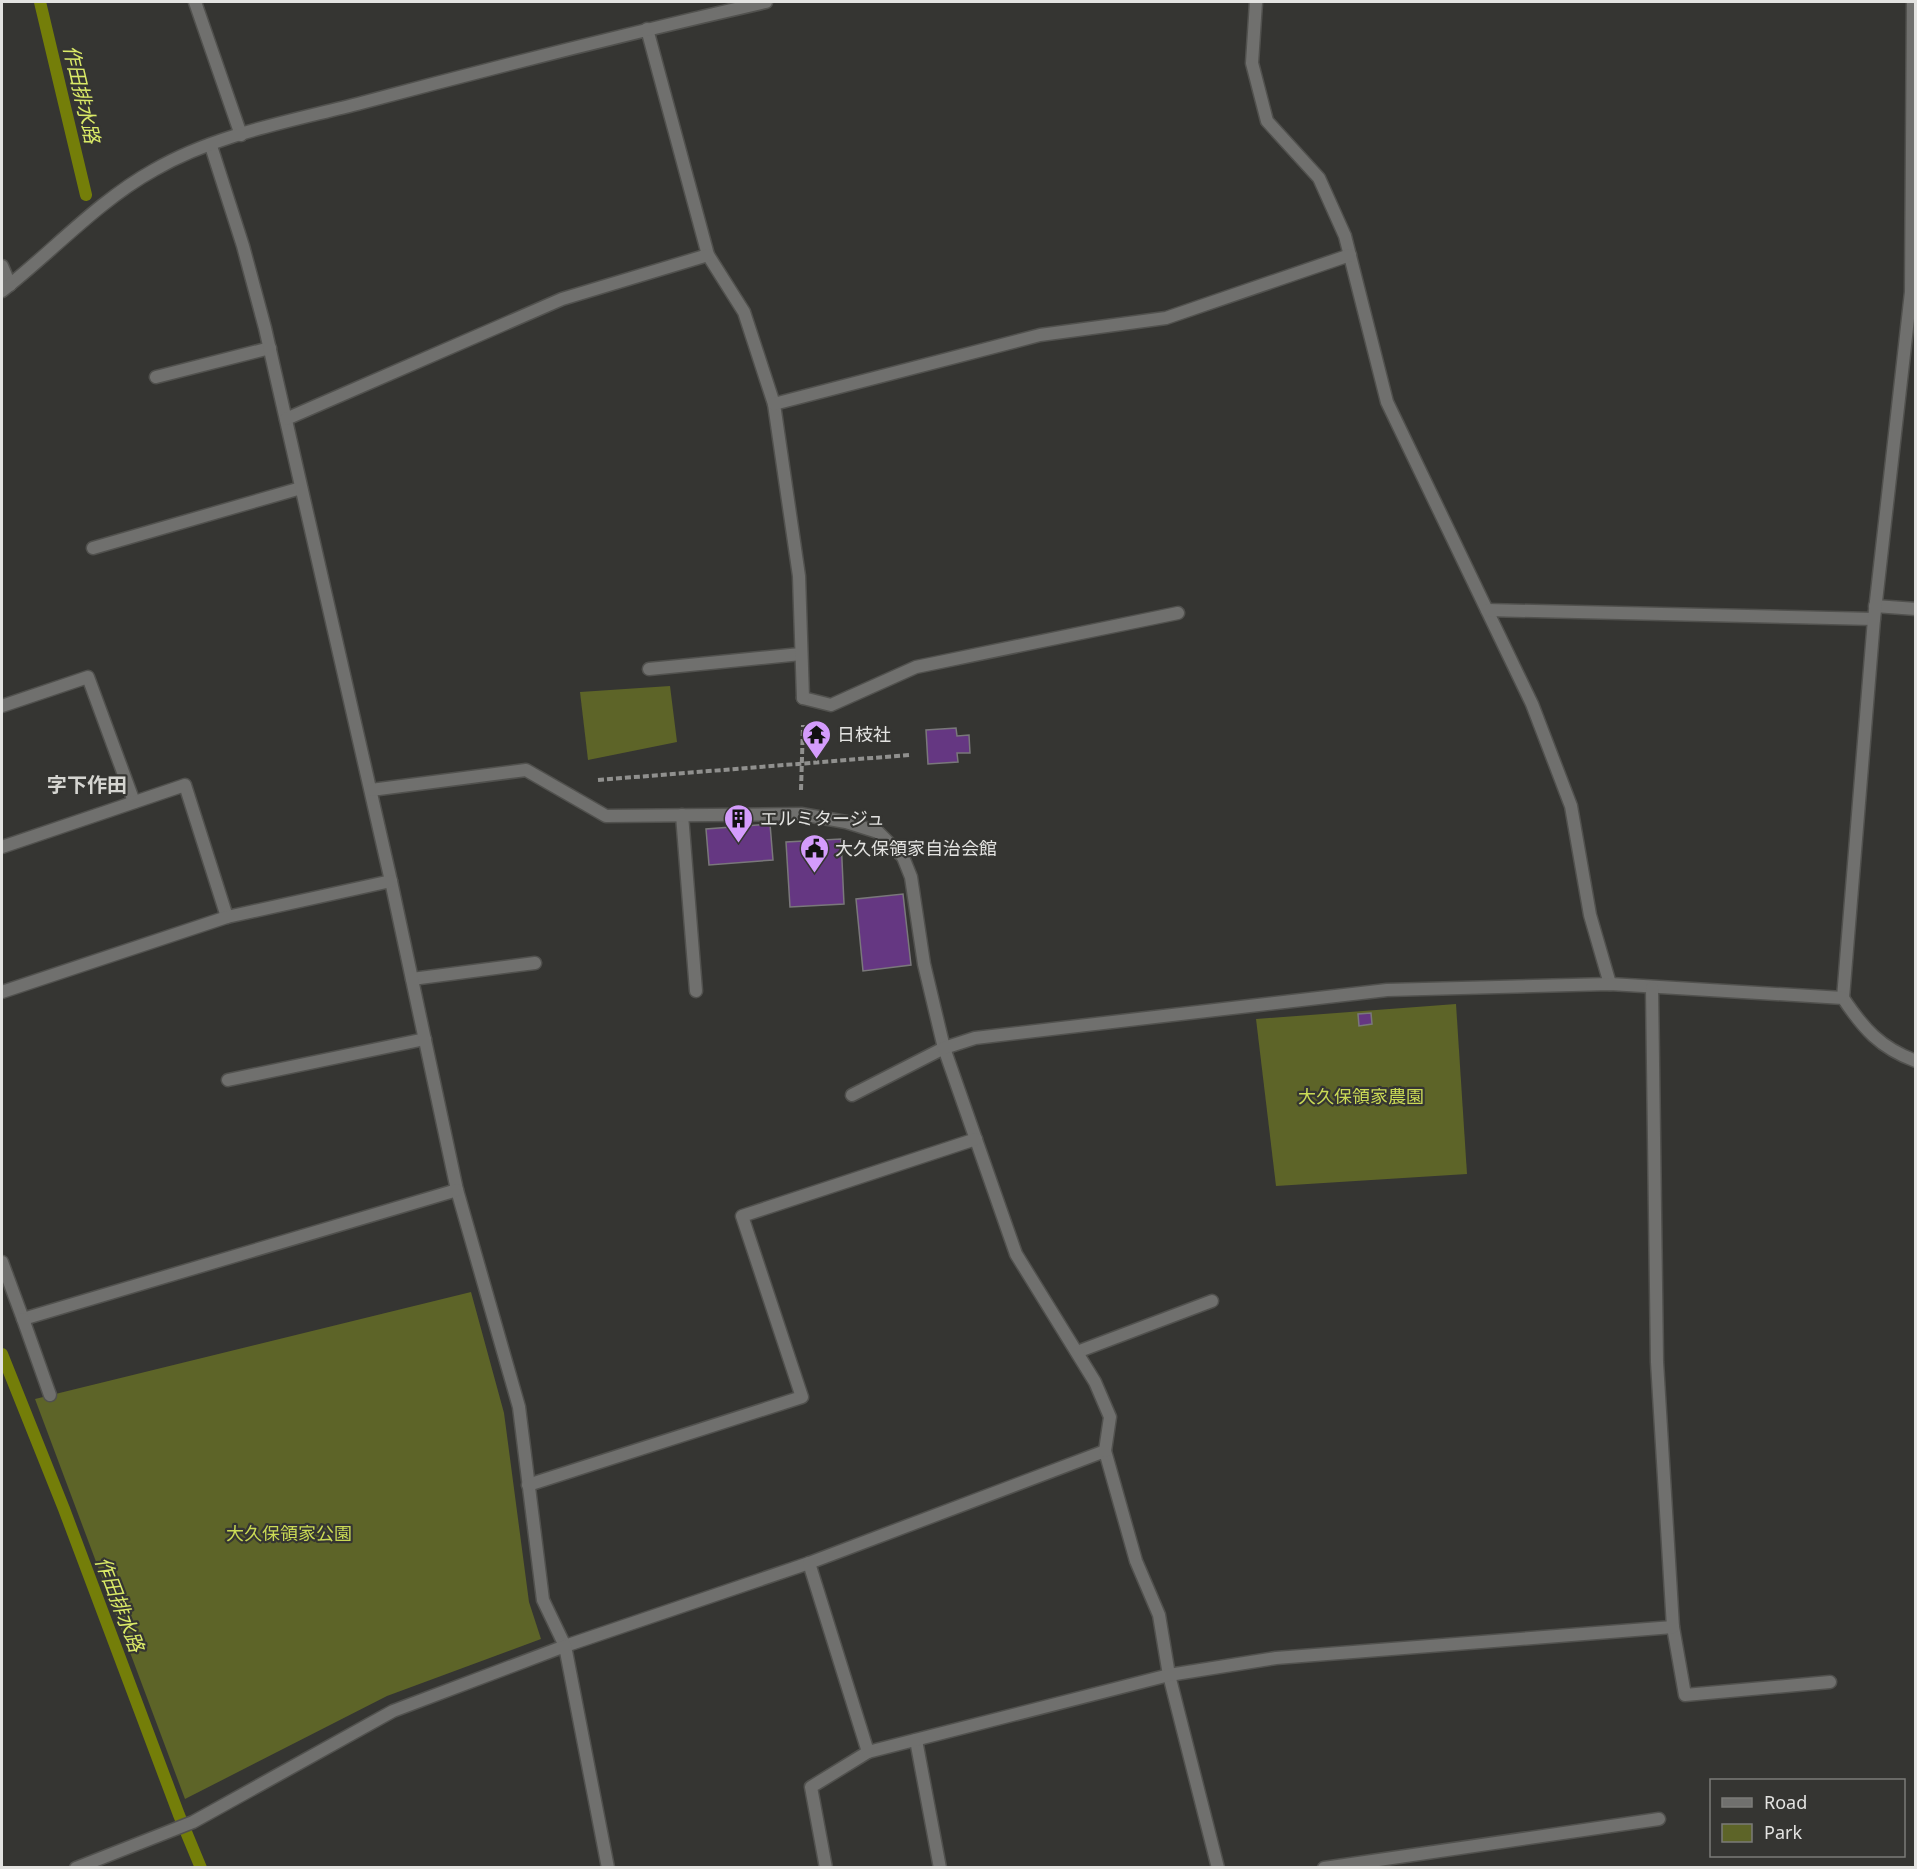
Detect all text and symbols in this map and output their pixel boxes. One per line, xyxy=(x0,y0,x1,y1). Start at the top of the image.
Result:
water label: 作田排水路 xyxy=(58,42,107,148)
temple icon: 日枝社 xyxy=(800,718,832,760)
place label: 日枝社 xyxy=(837,722,891,746)
district label: 字下作田 xyxy=(47,771,127,798)
building icon: エルミタージュ xyxy=(723,802,755,844)
place label: エルミタージュ xyxy=(760,806,884,830)
public building icon: 大久保領家自治会館 xyxy=(798,832,830,874)
place label: 大久保領家自治会館 xyxy=(835,836,997,860)
park label: 大久保領家農園 xyxy=(1298,1084,1424,1108)
park label: 大久保領家公園 xyxy=(226,1521,352,1545)
water label: 作田排水路 xyxy=(89,1552,151,1657)
legend xyxy=(1710,1779,1905,1857)
text: Road xyxy=(1764,1790,1807,1814)
text: Park xyxy=(1764,1820,1802,1844)

